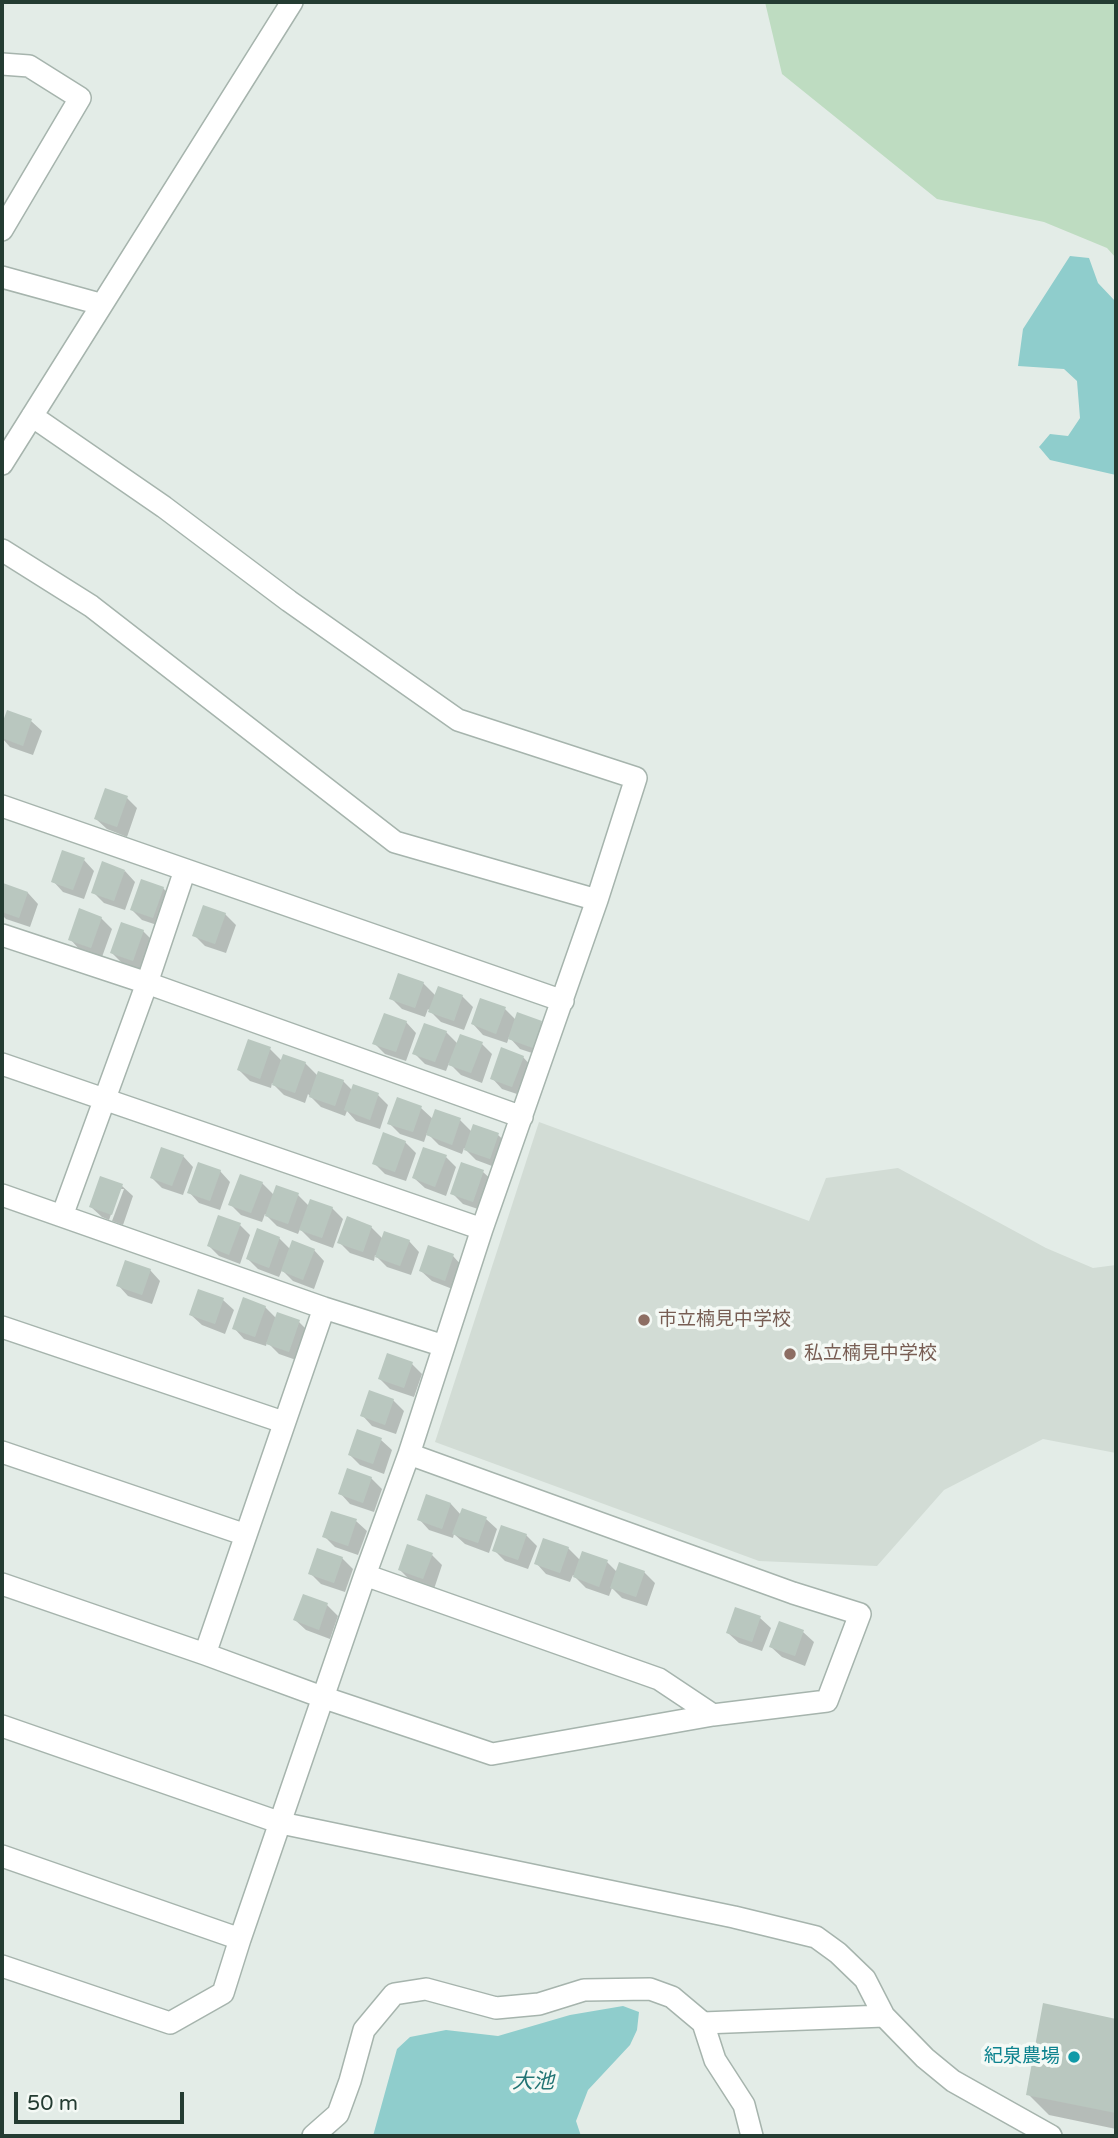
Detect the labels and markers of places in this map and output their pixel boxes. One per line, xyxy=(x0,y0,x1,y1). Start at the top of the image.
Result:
place label: 市立楠見中学校 xyxy=(658,1309,791,1331)
marker: 市立楠見中学校 xyxy=(636,1312,652,1328)
place label: 私立楠見中学校 xyxy=(804,1343,937,1365)
marker: 私立楠見中学校 xyxy=(782,1346,798,1362)
place label: 紀泉農場 xyxy=(984,2046,1060,2068)
marker: 紀泉農場 xyxy=(1066,2049,1082,2065)

